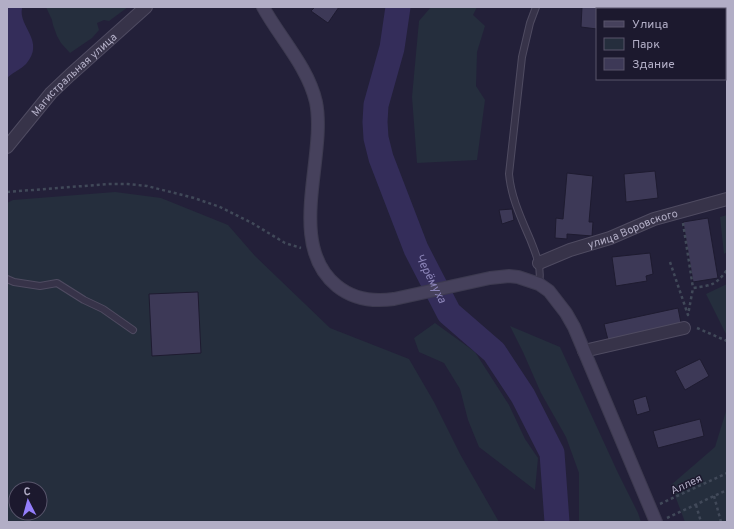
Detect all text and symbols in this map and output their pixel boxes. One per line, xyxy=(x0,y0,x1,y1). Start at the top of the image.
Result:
legend xyxy=(596,8,726,80)
text: Улица xyxy=(632,17,668,33)
street label: Магистральная улица xyxy=(29,30,120,120)
text: Парк xyxy=(632,37,660,53)
text: Здание xyxy=(632,57,675,73)
street label: улица Воровского xyxy=(586,207,680,252)
water label: Черёмуха xyxy=(411,252,450,307)
street label: Аллея xyxy=(668,472,704,498)
north arrow xyxy=(8,481,48,521)
text: С xyxy=(23,485,31,499)

